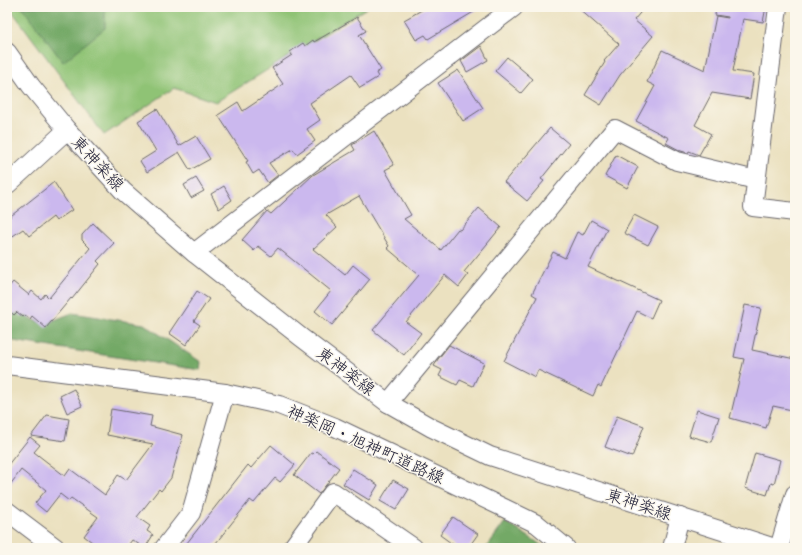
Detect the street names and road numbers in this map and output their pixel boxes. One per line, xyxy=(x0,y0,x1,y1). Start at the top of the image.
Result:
street label: 東神楽線 xyxy=(67,131,129,195)
street label: 東神楽線 xyxy=(313,343,379,399)
street label: 神楽岡・旭神町道路線 xyxy=(284,400,448,488)
street label: 東神楽線 xyxy=(604,484,674,524)

